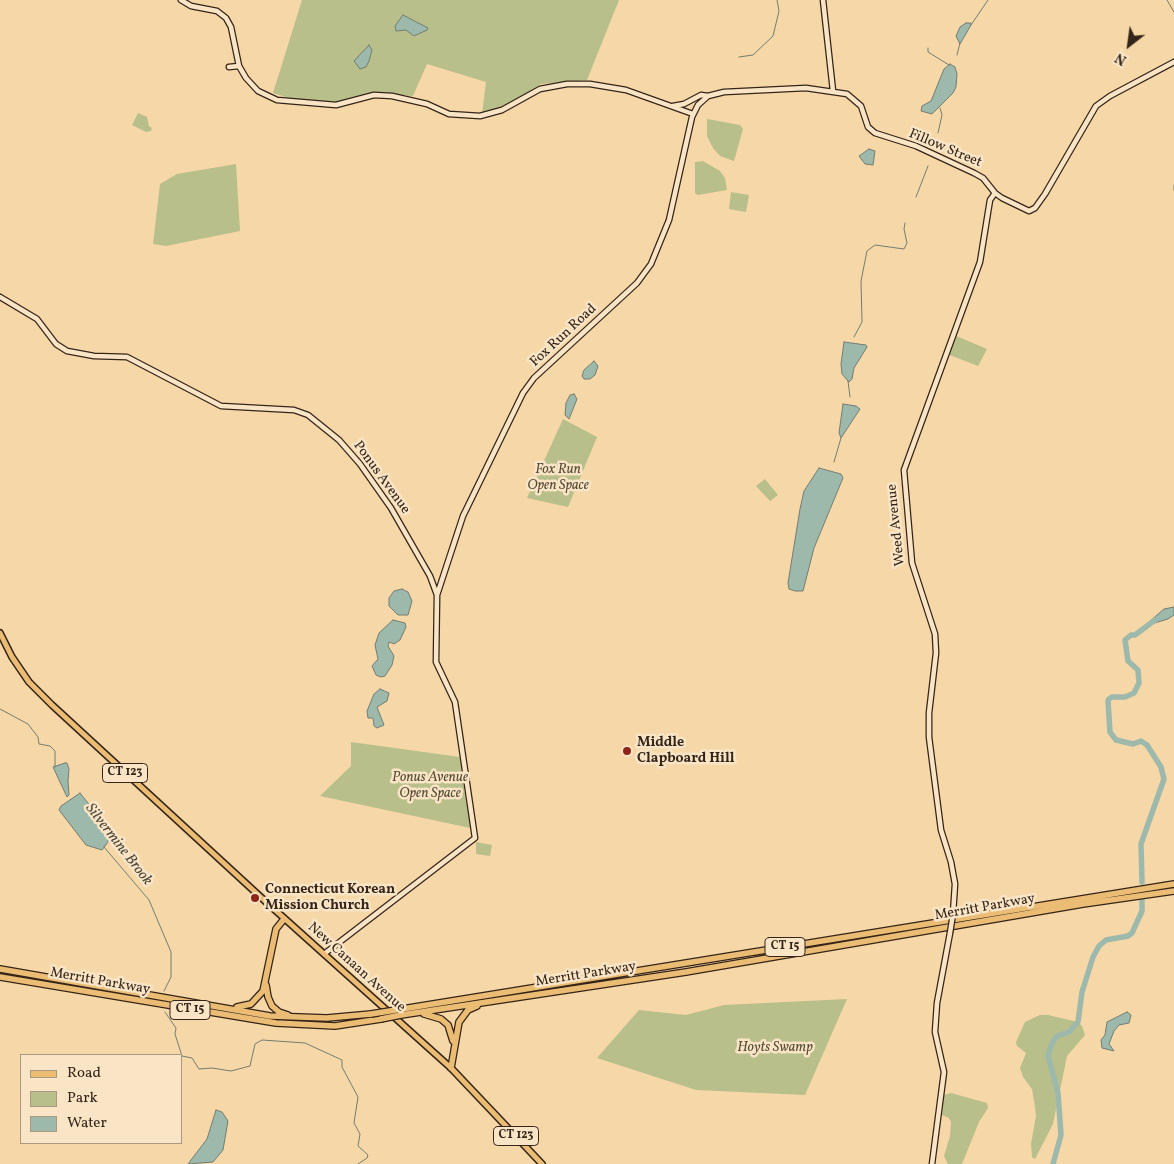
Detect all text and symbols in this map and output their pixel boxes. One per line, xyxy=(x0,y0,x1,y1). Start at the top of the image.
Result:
north arrow xyxy=(1104,20,1154,70)
text: N xyxy=(1112,48,1130,69)
street label: Fillow Street xyxy=(906,126,984,172)
street label: Fox Run Road xyxy=(527,301,601,371)
street label: Ponus Avenue xyxy=(349,438,413,518)
park label: Fox Run Open Space xyxy=(527,462,589,494)
street label: Weed Avenue xyxy=(884,483,910,567)
place label: Middle Clapboard Hill xyxy=(637,735,735,768)
marker: Middle Clapboard Hill xyxy=(621,745,633,757)
road number: CT 123 xyxy=(102,764,148,782)
park label: Ponus Avenue Open Space xyxy=(392,770,468,802)
water label: Silvermine Brook xyxy=(80,800,156,890)
place label: Connecticut Korean Mission Church xyxy=(265,882,395,914)
street label: Merritt Parkway xyxy=(934,891,1036,925)
marker: Connecticut Korean Mission Church xyxy=(249,892,261,904)
street label: New Canaan Avenue xyxy=(304,920,408,1016)
road number: CT 15 xyxy=(765,938,805,956)
street label: Merritt Parkway xyxy=(535,959,637,991)
street label: Merritt Parkway xyxy=(49,965,151,999)
road number: CT 15 xyxy=(170,1000,210,1020)
park label: Hoyts Swamp xyxy=(737,1040,813,1056)
legend xyxy=(20,1054,182,1144)
text: Road xyxy=(67,1063,101,1084)
text: Park xyxy=(67,1088,98,1109)
text: Water xyxy=(67,1113,107,1134)
road number: CT 123 xyxy=(494,1126,538,1146)

